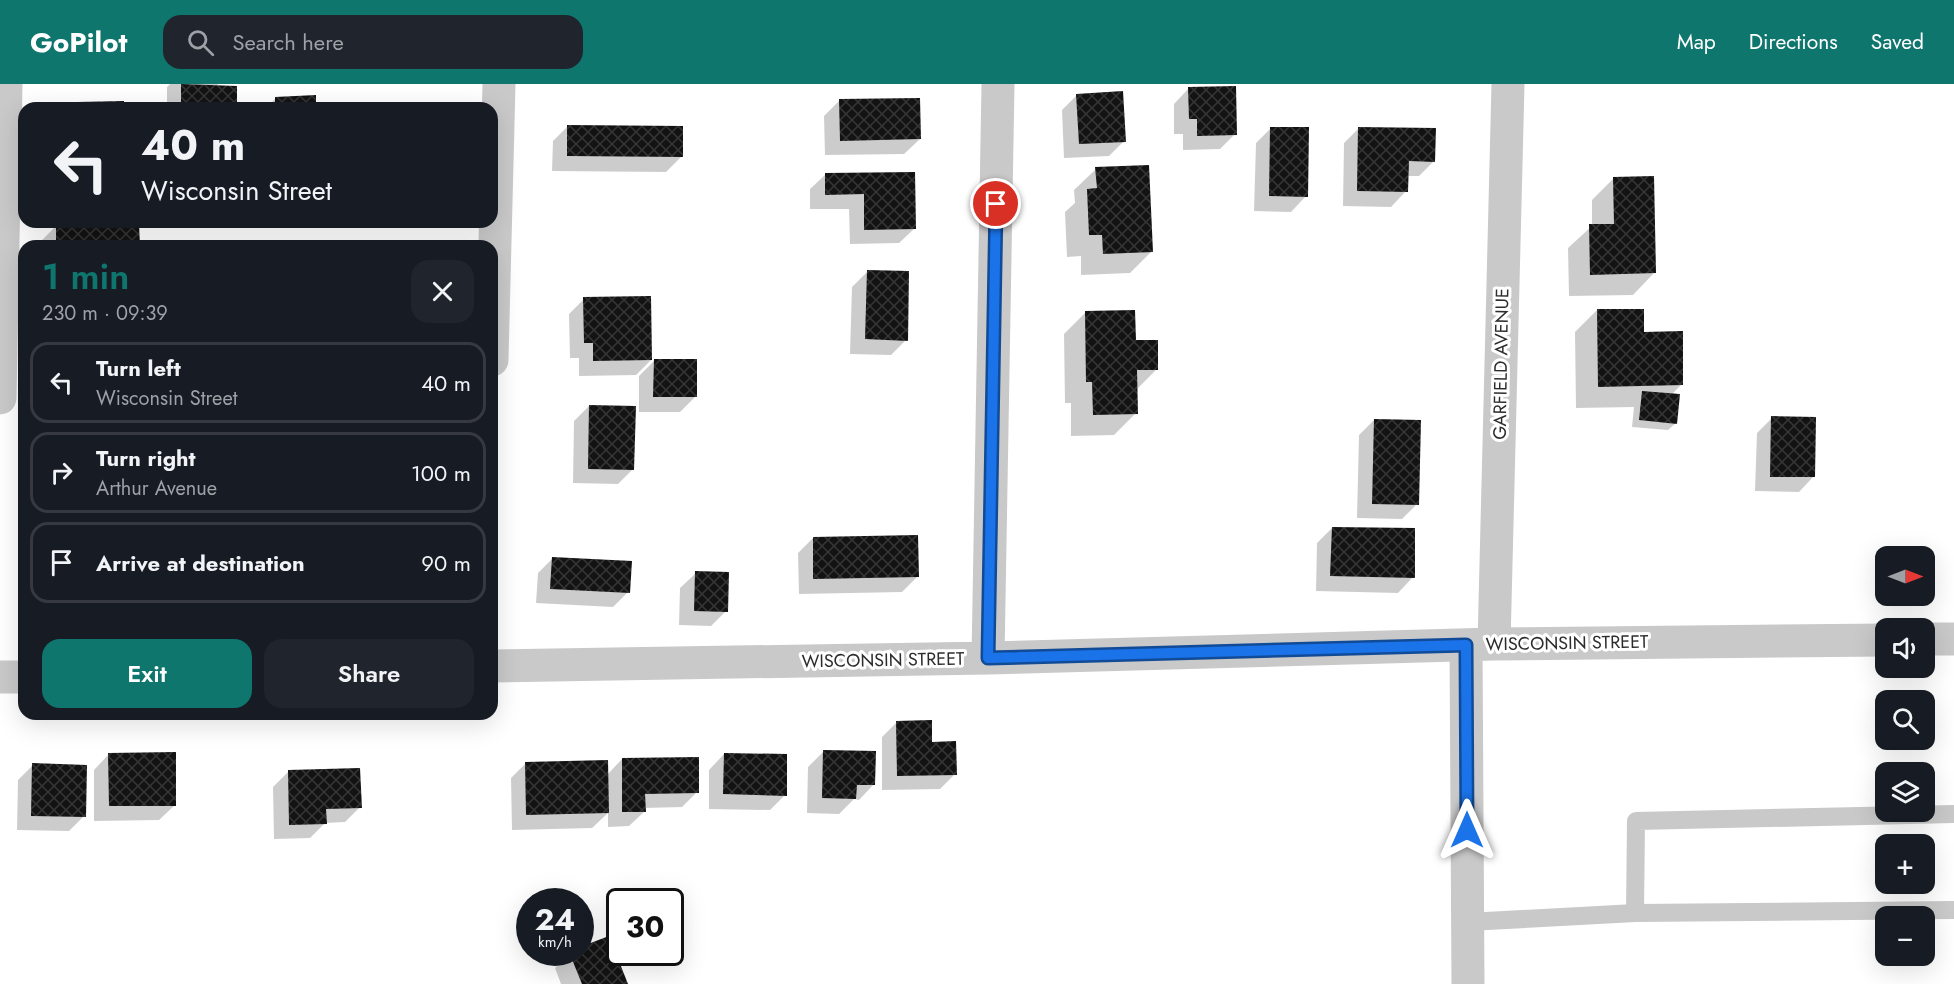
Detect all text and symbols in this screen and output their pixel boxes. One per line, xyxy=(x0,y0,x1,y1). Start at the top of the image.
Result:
search box xyxy=(163,15,583,69)
text: GoPilot xyxy=(30,22,127,63)
icon: search xyxy=(184,26,217,59)
text: Search here xyxy=(232,26,344,58)
text: Map xyxy=(1677,27,1716,57)
text: Directions xyxy=(1749,27,1838,57)
text: Saved xyxy=(1871,27,1924,57)
text: 40 m xyxy=(141,115,245,176)
icon: left xyxy=(42,126,120,204)
text: Wisconsin Street xyxy=(141,171,332,210)
pin xyxy=(970,178,1021,229)
icon: arrive xyxy=(979,187,1012,220)
text: 1 min xyxy=(42,250,129,302)
button: close xyxy=(411,260,474,323)
street label: GARFIELD AVENUE xyxy=(1487,288,1515,440)
text: 230 m · 09:39 xyxy=(42,299,168,328)
text: Turn left xyxy=(96,352,181,384)
icon: left xyxy=(45,366,78,399)
text: 40 m xyxy=(421,367,471,399)
text: Wisconsin Street xyxy=(96,384,238,413)
text: Turn right xyxy=(96,442,196,474)
icon: right xyxy=(45,456,78,489)
text: 100 m xyxy=(411,457,471,489)
text: Arthur Avenue xyxy=(96,474,217,503)
icon: arrive xyxy=(45,546,78,579)
north arrow xyxy=(1875,546,1935,606)
map controls xyxy=(1875,546,1935,966)
text: Arrive at destination xyxy=(96,547,305,579)
text: 90 m xyxy=(421,547,471,579)
button: sound xyxy=(1875,618,1935,678)
street label: WISCONSIN STREET xyxy=(1485,629,1649,657)
button: Exit xyxy=(42,639,252,708)
button: Share xyxy=(264,639,474,708)
street label: WISCONSIN STREET xyxy=(801,646,965,674)
button: search xyxy=(1875,690,1935,750)
button: layers xyxy=(1875,762,1935,822)
position arrow xyxy=(1435,798,1499,862)
button: + xyxy=(1875,834,1935,894)
speed limit sign: 30 xyxy=(606,888,684,966)
text: 24 xyxy=(535,898,575,941)
button: − xyxy=(1875,906,1935,966)
text: km/h xyxy=(538,931,572,953)

